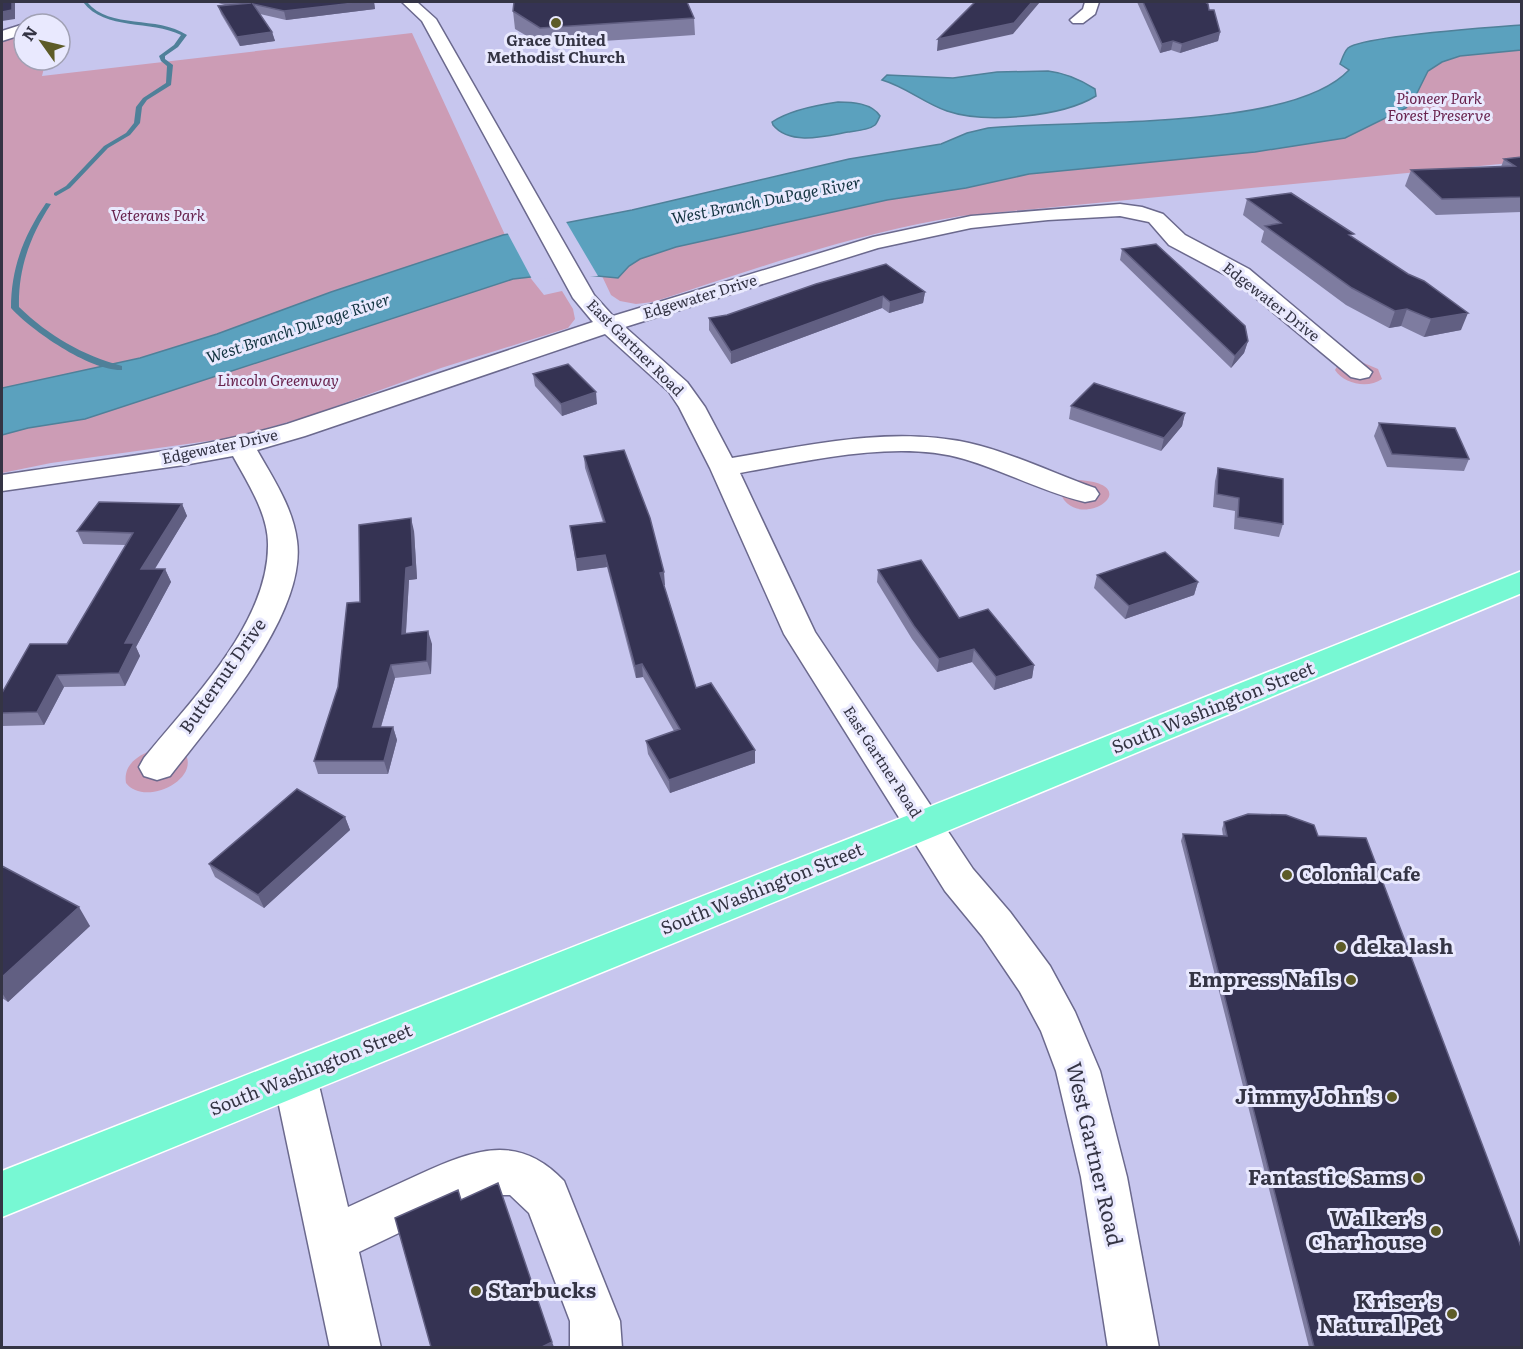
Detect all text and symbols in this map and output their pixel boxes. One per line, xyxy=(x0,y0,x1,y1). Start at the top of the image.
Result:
north arrow xyxy=(12,12,72,72)
marker: Grace United Methodist Church xyxy=(549,16,563,30)
text: N xyxy=(15,21,42,45)
place label: Grace United Methodist Church xyxy=(487,28,625,68)
park label: Pioneer Park Forest Preserve xyxy=(1387,86,1491,126)
water label: West Branch DuPage River xyxy=(669,169,862,229)
park label: Veterans Park xyxy=(111,203,206,226)
street label: Edgewater Drive xyxy=(1218,255,1326,346)
street label: Edgewater Drive xyxy=(640,267,760,324)
water label: West Branch DuPage River xyxy=(203,286,393,368)
street label: East Gartner Road xyxy=(582,293,690,401)
park label: Lincoln Greenway xyxy=(217,368,339,391)
street label: Edgewater Drive xyxy=(160,422,280,469)
street label: Butternut Drive xyxy=(172,612,272,738)
street label: South Washington Street xyxy=(1107,653,1318,760)
street label: East Gartner Road xyxy=(838,701,928,822)
street label: South Washington Street xyxy=(656,834,867,941)
place label: Colonial Cafe xyxy=(1299,860,1421,887)
marker: Colonial Cafe xyxy=(1280,868,1294,882)
place label: deka lash xyxy=(1353,929,1454,960)
marker: deka lash xyxy=(1334,940,1348,954)
place label: Empress Nails xyxy=(1188,962,1339,993)
marker: Empress Nails xyxy=(1344,973,1358,987)
street label: South Washington Street xyxy=(205,1015,416,1122)
street label: West Gartner Road xyxy=(1060,1058,1133,1249)
place label: Jimmy John's xyxy=(1235,1079,1380,1110)
marker: Jimmy John's xyxy=(1385,1090,1399,1104)
place label: Fantastic Sams xyxy=(1248,1160,1406,1191)
marker: Fantastic Sams xyxy=(1411,1171,1425,1185)
place label: Walker's Charhouse xyxy=(1308,1201,1424,1256)
marker: Walker's Charhouse xyxy=(1429,1224,1443,1238)
place label: Starbucks xyxy=(488,1273,596,1304)
marker: Starbucks xyxy=(469,1284,483,1298)
place label: Kriser's Natural Pet xyxy=(1319,1284,1441,1339)
marker: Kriser's Natural Pet xyxy=(1445,1307,1459,1321)

